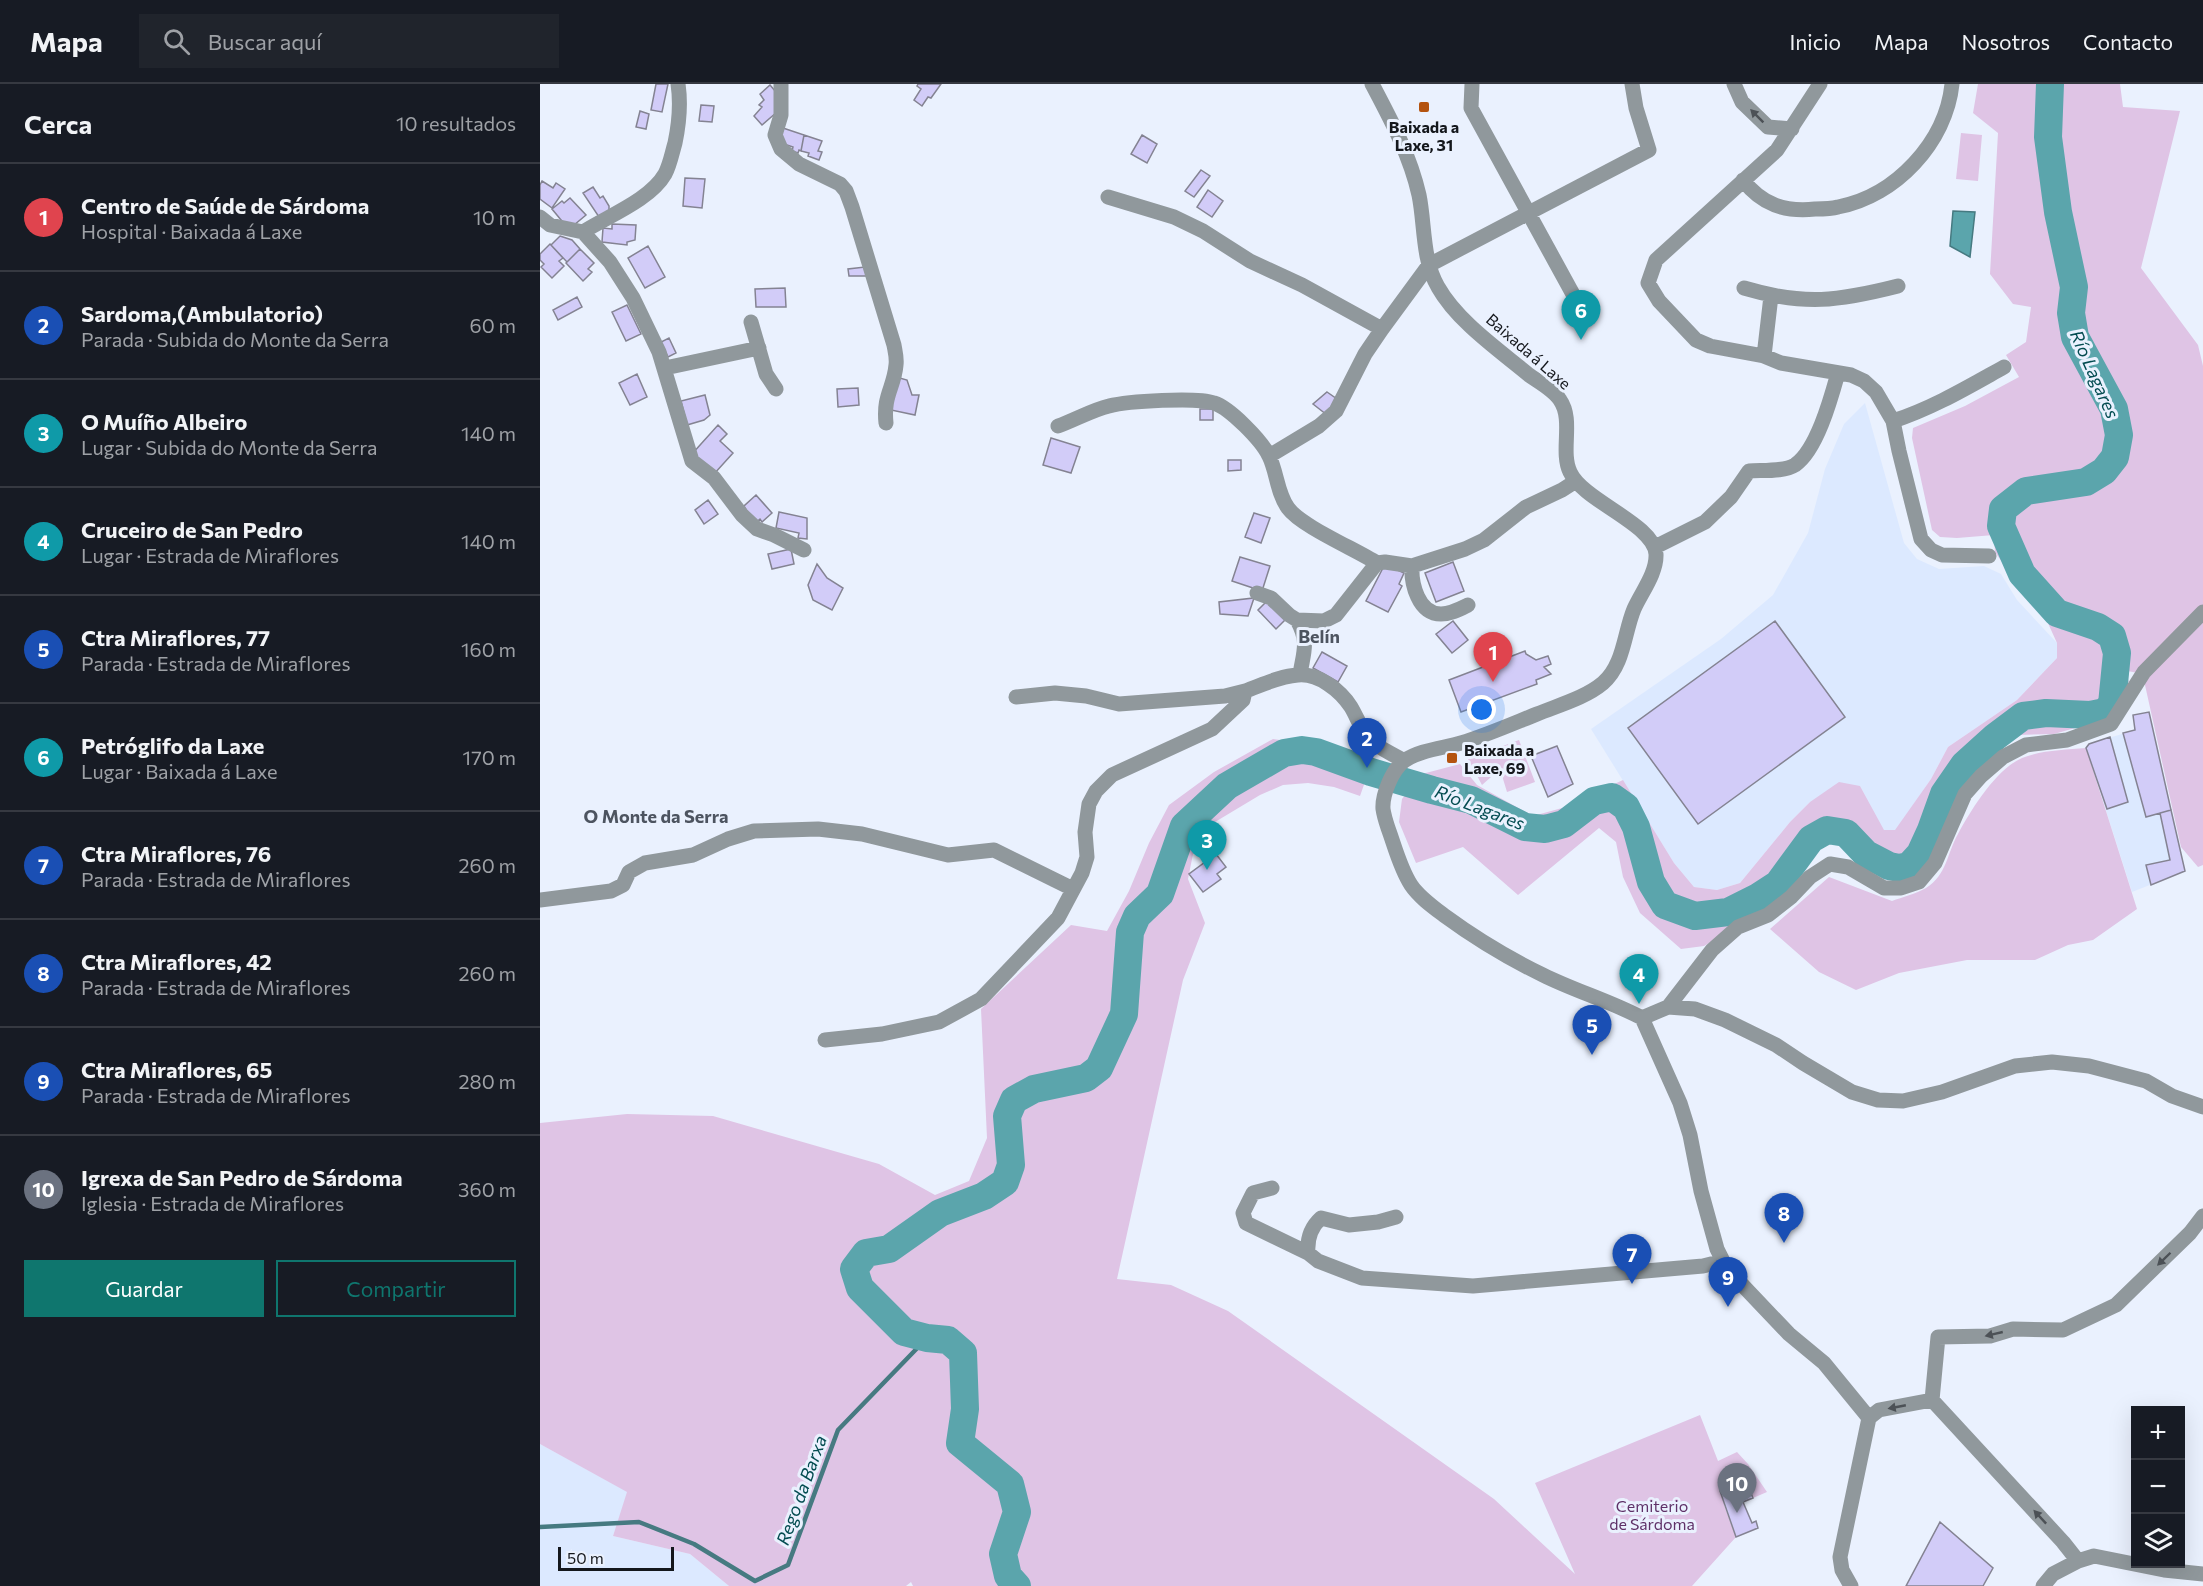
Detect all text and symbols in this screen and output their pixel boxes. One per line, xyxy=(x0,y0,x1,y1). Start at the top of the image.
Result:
search box xyxy=(139,14,559,68)
text: Mapa xyxy=(30,24,103,58)
icon: search xyxy=(160,25,193,58)
text: Buscar aquí xyxy=(208,28,322,55)
text: Inicio xyxy=(1789,29,1841,54)
text: Mapa xyxy=(1874,29,1928,54)
text: Nosotros xyxy=(1961,29,2050,54)
text: Contacto xyxy=(2083,29,2173,54)
marker: Baixada a Laxe, 31 xyxy=(1417,100,1431,114)
text: Cerca xyxy=(24,108,92,139)
one-way arrow xyxy=(1750,109,1764,123)
text: 10 resultados xyxy=(396,111,516,135)
place label: Baixada a Laxe, 31 xyxy=(1389,117,1459,154)
text: Centro de Saúde de Sárdoma xyxy=(81,192,369,219)
text: 1 xyxy=(39,205,48,229)
text: 10 m xyxy=(473,205,516,229)
text: Hospital · Baixada á Laxe xyxy=(81,219,302,243)
pin: 6 xyxy=(1562,290,1600,340)
text: Sardoma,(Ambulatorio) xyxy=(81,300,323,327)
street label: Baixada á Laxe xyxy=(1483,309,1575,393)
text: 2 xyxy=(38,313,49,337)
text: 60 m xyxy=(470,313,516,337)
water label: Río Lagares xyxy=(2066,326,2124,422)
text: Parada · Subida do Monte da Serra xyxy=(81,327,389,351)
text: O Muíño Albeiro xyxy=(81,408,247,435)
text: 3 xyxy=(38,421,49,445)
text: 140 m xyxy=(461,421,516,445)
text: Lugar · Subida do Monte da Serra xyxy=(81,435,378,459)
text: Cruceiro de San Pedro xyxy=(81,516,303,543)
text: 4 xyxy=(37,529,50,553)
text: 140 m xyxy=(461,529,516,553)
text: Lugar · Estrada de Miraflores xyxy=(81,543,339,567)
text: Ctra Miraflores, 77 xyxy=(81,624,270,651)
district label: Belín xyxy=(1298,625,1340,647)
pin: 1 xyxy=(1474,632,1512,682)
text: 5 xyxy=(38,637,49,661)
text: 160 m xyxy=(461,637,516,661)
text: Parada · Estrada de Miraflores xyxy=(81,651,351,675)
your location xyxy=(1467,695,1496,724)
pin: 2 xyxy=(1348,718,1386,768)
text: Petróglifo da Laxe xyxy=(81,732,264,759)
place label: Baixada a Laxe, 69 xyxy=(1464,740,1534,777)
text: 6 xyxy=(37,745,50,769)
text: 170 m xyxy=(463,745,516,769)
marker: Baixada a Laxe, 69 xyxy=(1445,751,1459,765)
text: Lugar · Baixada á Laxe xyxy=(81,759,277,783)
water label: Río Lagares xyxy=(1432,780,1528,834)
district label: O Monte da Serra xyxy=(584,805,728,827)
pin: 3 xyxy=(1188,820,1226,870)
text: Ctra Miraflores, 76 xyxy=(81,840,271,867)
text: 7 xyxy=(38,853,49,877)
text: 260 m xyxy=(458,853,516,877)
text: Parada · Estrada de Miraflores xyxy=(81,867,351,891)
text: Ctra Miraflores, 42 xyxy=(81,948,272,975)
pin: 4 xyxy=(1620,954,1658,1004)
text: 8 xyxy=(37,961,50,985)
text: 260 m xyxy=(458,961,516,985)
text: Parada · Estrada de Miraflores xyxy=(81,975,351,999)
pin: 5 xyxy=(1572,1006,1612,1055)
text: Ctra Miraflores, 65 xyxy=(81,1056,272,1083)
text: 9 xyxy=(37,1069,50,1093)
text: 280 m xyxy=(458,1069,516,1093)
text: Parada · Estrada de Miraflores xyxy=(81,1083,351,1107)
text: Igrexa de San Pedro de Sárdoma xyxy=(81,1164,403,1191)
text: 10 xyxy=(32,1177,55,1201)
text: 360 m xyxy=(458,1177,516,1201)
text: Iglesia · Estrada de Miraflores xyxy=(81,1191,344,1215)
pin: 8 xyxy=(1764,1194,1804,1243)
pin: 7 xyxy=(1612,1234,1652,1284)
one-way arrow xyxy=(2157,1251,2171,1265)
pin: 9 xyxy=(1708,1258,1748,1307)
button: Guardar xyxy=(24,1260,264,1317)
button: Compartir xyxy=(276,1260,516,1317)
one-way arrow xyxy=(1985,1329,2003,1339)
one-way arrow xyxy=(1887,1403,1906,1412)
map controls xyxy=(2131,1406,2185,1568)
button: + xyxy=(2131,1406,2185,1460)
water label: Rego da Barxa xyxy=(771,1432,831,1548)
button: − xyxy=(2131,1460,2185,1514)
pin: 10 xyxy=(1718,1464,1756,1513)
park label: Cemiterio de Sárdoma xyxy=(1609,1496,1695,1533)
one-way arrow xyxy=(2034,1510,2047,1525)
button: layers xyxy=(2131,1514,2185,1568)
scale bar xyxy=(558,1544,674,1572)
text: 50 m xyxy=(567,1548,604,1567)

